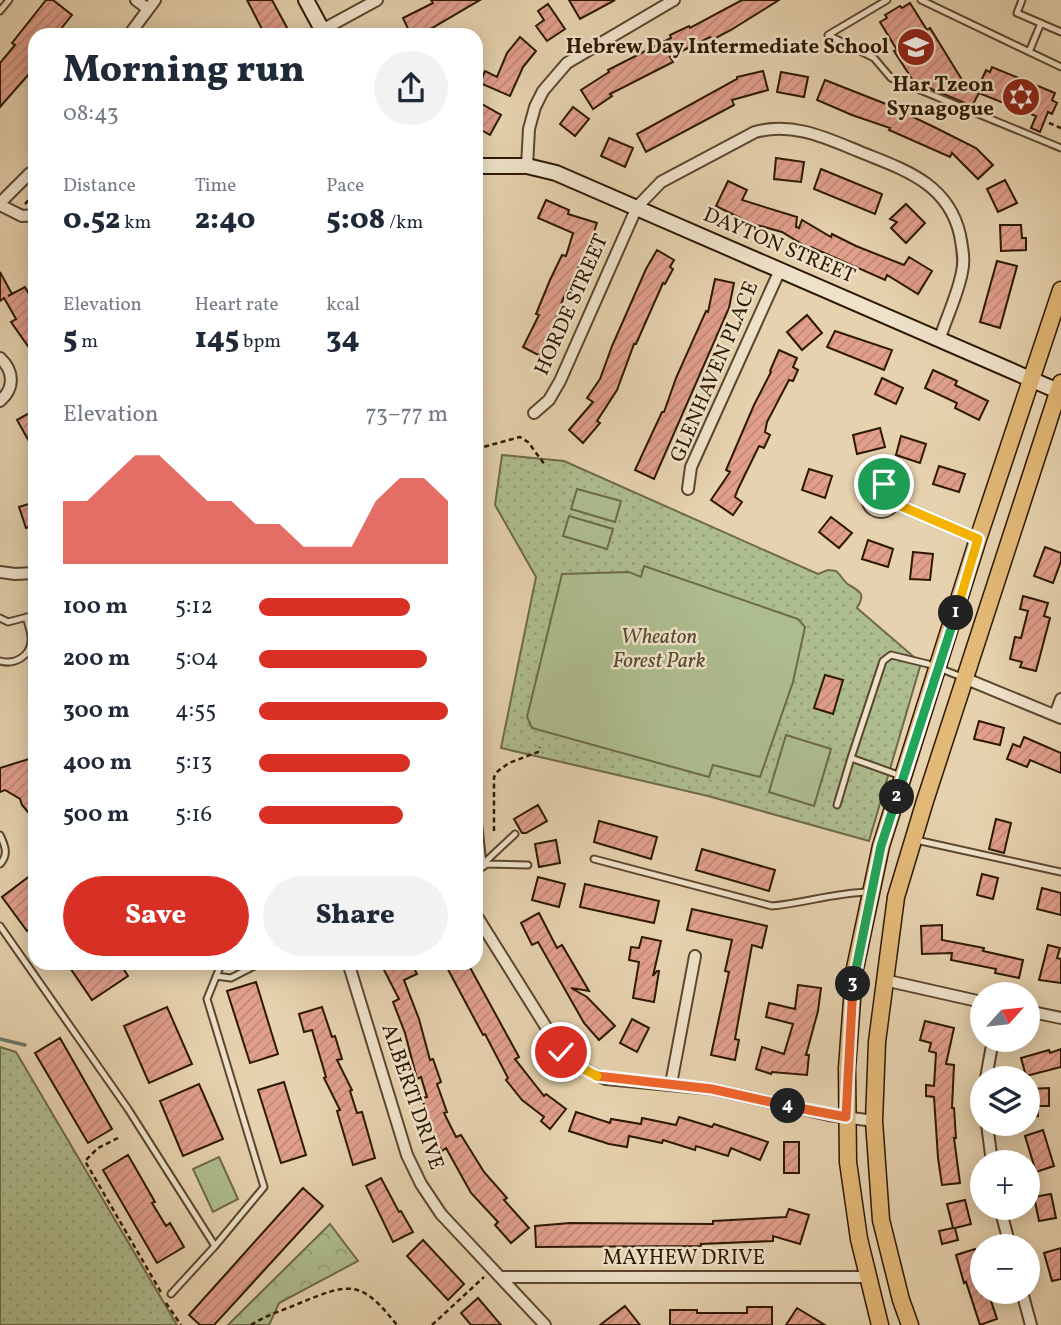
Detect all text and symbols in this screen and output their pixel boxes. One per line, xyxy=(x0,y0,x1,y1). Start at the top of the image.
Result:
school or university icon: Hebrew Day Intermediate School xyxy=(895,26,937,68)
place label: Hebrew Day Intermediate School xyxy=(566,33,889,62)
text: Morning run xyxy=(63,45,305,98)
button: share xyxy=(374,51,448,125)
place label: Har Tzeon Synagogue xyxy=(887,71,994,124)
synagogue icon: Har Tzeon Synagogue xyxy=(1000,76,1042,118)
text: 08:43 xyxy=(63,98,119,130)
text: Distance xyxy=(63,173,136,199)
text: Time xyxy=(195,173,236,199)
text: Pace xyxy=(326,173,364,199)
text: 0.52 xyxy=(63,199,120,241)
text: 2:40 xyxy=(195,199,255,241)
text: 5:08 xyxy=(326,199,385,241)
street label: DAYTON STREET xyxy=(699,201,859,291)
text: km xyxy=(120,210,151,236)
text: /km xyxy=(385,210,423,236)
street label: HORDE STREET xyxy=(528,230,616,380)
street label: GLENHAVEN PLACE xyxy=(664,277,766,467)
text: Elevation xyxy=(63,292,142,318)
text: Heart rate xyxy=(195,292,279,318)
text: kcal xyxy=(326,292,360,318)
text: 5 xyxy=(63,318,77,360)
text: 145 xyxy=(195,318,239,360)
text: 34 xyxy=(326,318,360,360)
text: m xyxy=(77,329,98,355)
text: bpm xyxy=(239,329,281,355)
text: Elevation xyxy=(63,399,159,431)
text: 73–77 m xyxy=(365,399,448,431)
pin xyxy=(854,454,914,514)
icon: arrive xyxy=(865,465,903,503)
text: 100 m xyxy=(63,591,128,623)
text: 5:12 xyxy=(175,591,213,623)
pin: 1 xyxy=(939,596,974,630)
text: 1 xyxy=(952,599,959,625)
park label: Wheaton Forest Park xyxy=(613,623,706,676)
text: 200 m xyxy=(63,643,130,675)
text: 5:04 xyxy=(175,643,218,675)
text: 300 m xyxy=(63,695,130,727)
text: 4:55 xyxy=(175,695,216,727)
text: 400 m xyxy=(63,747,132,779)
text: 5:13 xyxy=(175,747,212,779)
pin: 2 xyxy=(880,780,914,814)
text: 2 xyxy=(892,783,901,809)
text: 500 m xyxy=(63,799,129,831)
text: 5:16 xyxy=(175,799,212,831)
button: Save xyxy=(63,876,249,956)
button: Share xyxy=(263,876,448,956)
pin: 3 xyxy=(836,967,870,1002)
text: 3 xyxy=(848,970,857,996)
north arrow xyxy=(970,982,1040,1052)
map controls xyxy=(970,982,1040,1304)
street label: ALBERTI DRIVE xyxy=(373,1020,451,1174)
pin xyxy=(531,1022,591,1082)
icon: check xyxy=(542,1033,580,1071)
button: layers xyxy=(970,1066,1040,1136)
pin: 4 xyxy=(770,1088,806,1124)
text: 4 xyxy=(782,1092,793,1118)
button: + xyxy=(970,1150,1040,1220)
button: − xyxy=(970,1234,1040,1304)
street label: MAYHEW DRIVE xyxy=(603,1244,765,1273)

